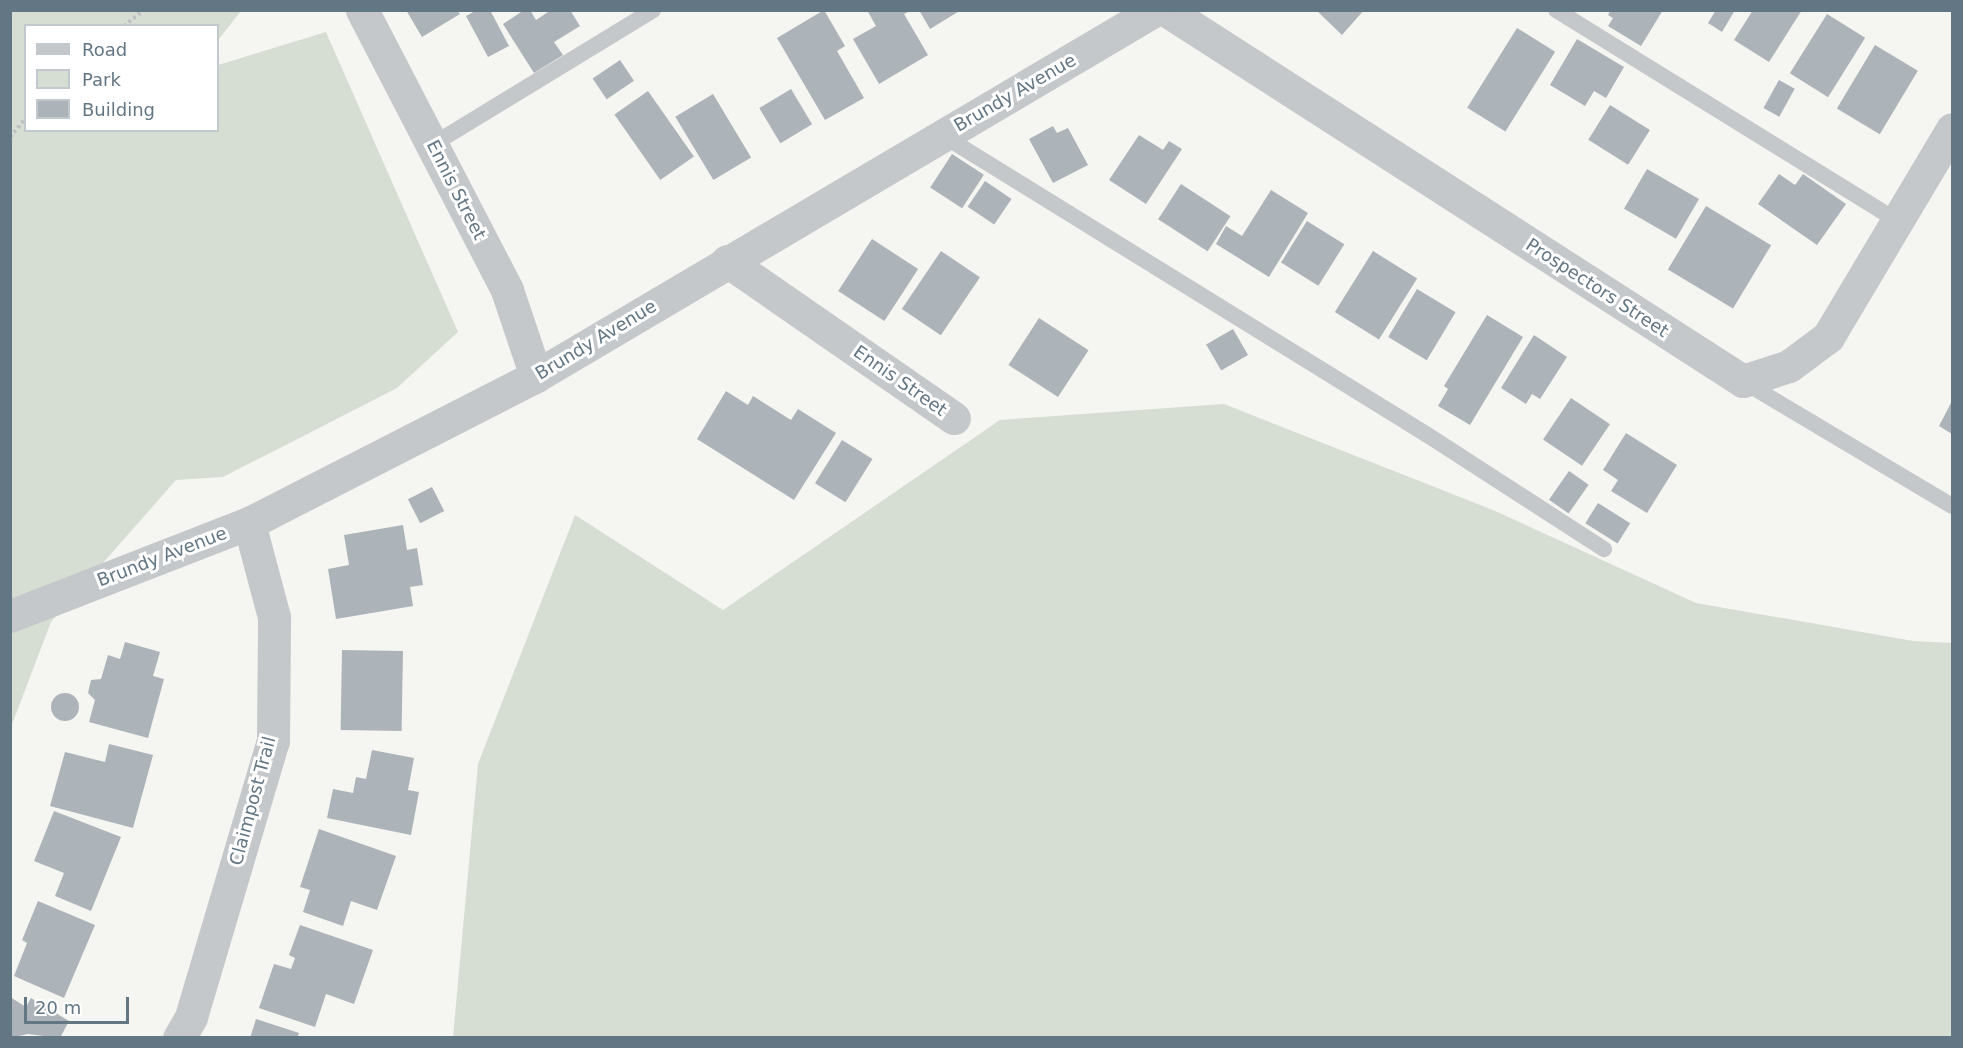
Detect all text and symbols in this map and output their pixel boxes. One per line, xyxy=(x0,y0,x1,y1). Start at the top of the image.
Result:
legend xyxy=(24,24,219,132)
text: Road xyxy=(82,39,127,60)
street label: Brundy Avenue xyxy=(950,49,1080,137)
text: Park xyxy=(82,69,121,90)
text: Building xyxy=(82,99,155,120)
street label: Ennis Street xyxy=(422,137,490,243)
street label: Prospectors Street xyxy=(1522,234,1672,342)
street label: Brundy Avenue xyxy=(532,295,660,385)
street label: Ennis Street xyxy=(849,341,951,421)
street label: Brundy Avenue xyxy=(94,522,230,592)
street label: Claimpost Trail xyxy=(225,734,281,868)
scale bar xyxy=(27,985,132,1023)
text: 20 m xyxy=(35,997,81,1018)

